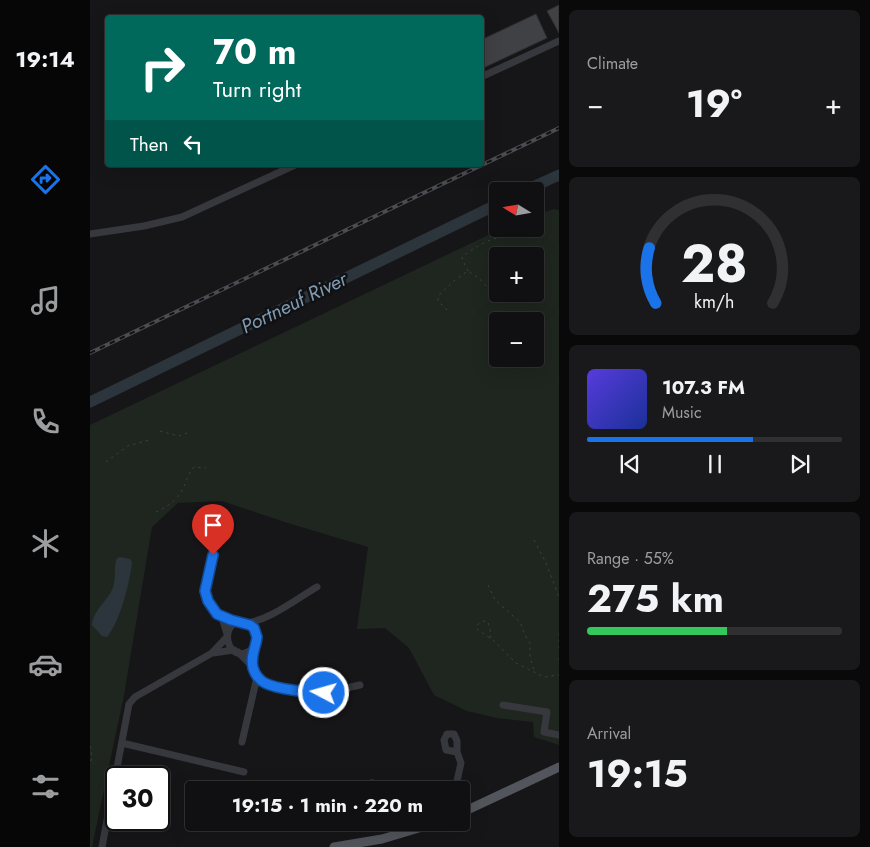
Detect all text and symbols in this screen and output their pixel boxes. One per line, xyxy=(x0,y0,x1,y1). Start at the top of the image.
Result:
text: 70 m xyxy=(213,27,296,77)
icon: right xyxy=(130,35,195,100)
text: 19:14 xyxy=(15,43,75,75)
text: Climate xyxy=(587,52,638,75)
text: Turn right xyxy=(213,73,301,105)
text: 19° xyxy=(686,76,742,131)
text: − xyxy=(587,84,604,125)
text: + xyxy=(825,84,842,125)
icon: left xyxy=(179,130,207,158)
text: Then xyxy=(130,131,169,158)
icon: directions xyxy=(28,162,63,197)
north arrow xyxy=(489,182,544,238)
map controls xyxy=(489,182,544,367)
text: 28 xyxy=(681,226,748,302)
button: + xyxy=(489,247,544,302)
water label: Portneuf River xyxy=(236,264,353,341)
icon: music xyxy=(28,283,63,318)
text: km/h xyxy=(694,289,735,315)
button: − xyxy=(489,312,544,367)
text: 107.3 FM xyxy=(662,374,745,401)
text: Music xyxy=(662,401,702,424)
icon: phone xyxy=(28,404,63,439)
icon: previous xyxy=(616,450,644,478)
icon: pause xyxy=(701,450,729,478)
icon: next xyxy=(786,450,814,478)
pin xyxy=(192,504,234,555)
icon: arrive xyxy=(199,511,227,539)
icon: climate xyxy=(28,526,63,561)
text: Range · 55% xyxy=(587,547,674,570)
text: 275 km xyxy=(587,571,724,626)
icon: car xyxy=(28,647,63,682)
position arrow xyxy=(297,666,349,718)
text: Arrival xyxy=(587,722,631,745)
text: 19:15 xyxy=(587,746,688,801)
speed limit sign: 30 xyxy=(105,766,170,831)
icon: filters xyxy=(28,769,63,804)
text: 19:15 · 1 min · 220 m xyxy=(232,792,423,819)

